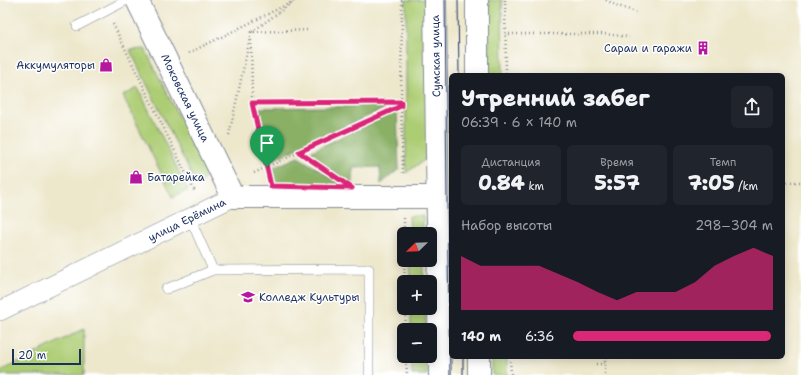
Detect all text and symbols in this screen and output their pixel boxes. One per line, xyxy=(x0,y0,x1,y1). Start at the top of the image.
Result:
street label: Сумская улица xyxy=(428,15,444,97)
building icon: Сараи и гаражи xyxy=(695,40,711,56)
place label: Сараи и гаражи xyxy=(604,41,692,56)
street label: Моковская улица xyxy=(157,51,213,145)
shop icon: Аккумуляторы xyxy=(98,57,114,73)
place label: Аккумуляторы xyxy=(16,58,95,73)
text: Утренний забег xyxy=(461,84,650,113)
button: share xyxy=(731,86,773,128)
text: 06:39 · 6 × 140 m xyxy=(461,114,577,131)
pin xyxy=(250,126,284,167)
icon: arrive xyxy=(256,132,278,154)
text: Дистанция xyxy=(481,155,541,170)
text: Время xyxy=(600,155,634,170)
text: Темп xyxy=(710,155,736,170)
shop icon: Батарейка xyxy=(128,169,144,185)
place label: Батарейка xyxy=(147,170,205,185)
text: 0.84 xyxy=(478,170,525,196)
text: 5:57 xyxy=(594,170,640,196)
text: 7:05 xyxy=(688,170,735,196)
text: km xyxy=(525,179,544,194)
text: /km xyxy=(735,179,758,194)
street label: улица Ерёмина xyxy=(146,195,229,245)
text: Набор высоты xyxy=(461,217,552,234)
text: 298–304 m xyxy=(695,217,773,234)
north arrow xyxy=(397,227,437,267)
map controls xyxy=(397,227,437,363)
button: + xyxy=(397,275,437,315)
school or university icon: Колледж Культуры xyxy=(240,289,256,305)
place label: Колледж Культуры xyxy=(259,290,359,305)
button: − xyxy=(397,323,437,363)
text: 140 m xyxy=(461,328,501,345)
text: 6:36 xyxy=(525,328,554,345)
scale bar xyxy=(12,347,81,366)
text: 20 m xyxy=(18,348,46,363)

